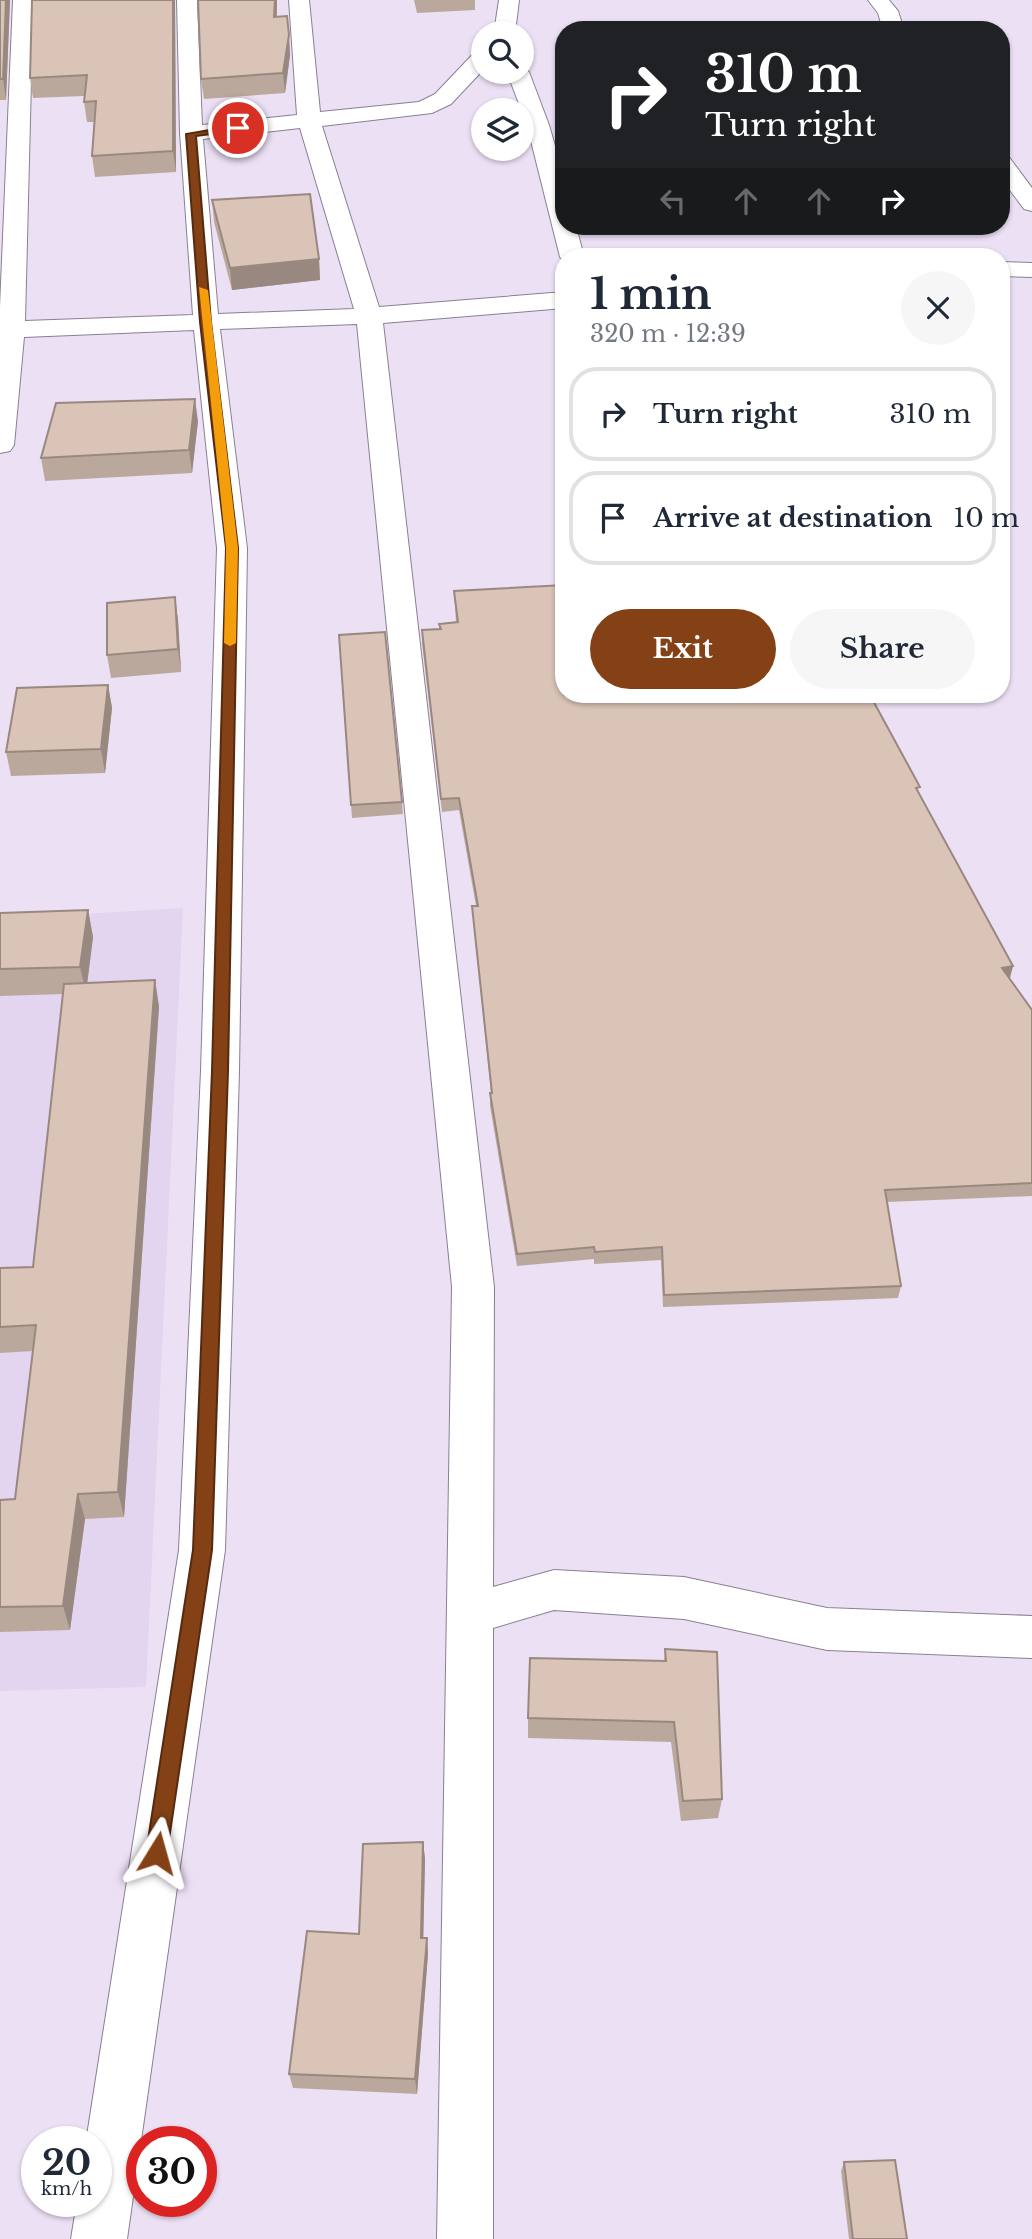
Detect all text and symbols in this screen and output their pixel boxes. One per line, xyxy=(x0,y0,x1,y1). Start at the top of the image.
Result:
map controls xyxy=(471,21,534,161)
button: search xyxy=(471,21,534,84)
text: 310 m xyxy=(705,44,862,105)
icon: right xyxy=(590,49,681,140)
pin xyxy=(208,98,268,158)
button: layers xyxy=(471,98,534,161)
text: Turn right xyxy=(705,105,876,145)
icon: arrive xyxy=(219,109,257,147)
icon: left xyxy=(654,182,692,220)
icon: ahead xyxy=(727,182,765,220)
icon: ahead xyxy=(800,182,838,220)
icon: right xyxy=(873,182,911,220)
text: 1 min xyxy=(590,268,712,320)
button: close xyxy=(901,271,975,345)
text: 320 m · 12:39 xyxy=(590,320,746,348)
icon: right xyxy=(594,395,632,433)
text: Turn right xyxy=(653,398,798,430)
text: 310 m xyxy=(889,398,971,430)
icon: arrive xyxy=(594,499,632,537)
text: Arrive at destination xyxy=(653,502,933,534)
text: 10 m xyxy=(954,502,1019,534)
button: Exit xyxy=(590,609,776,689)
button: Share xyxy=(790,609,975,689)
position arrow xyxy=(120,1816,194,1890)
speed limit sign: 30 xyxy=(126,2126,217,2217)
text: 20 xyxy=(42,2141,91,2184)
text: km/h xyxy=(41,2178,92,2200)

